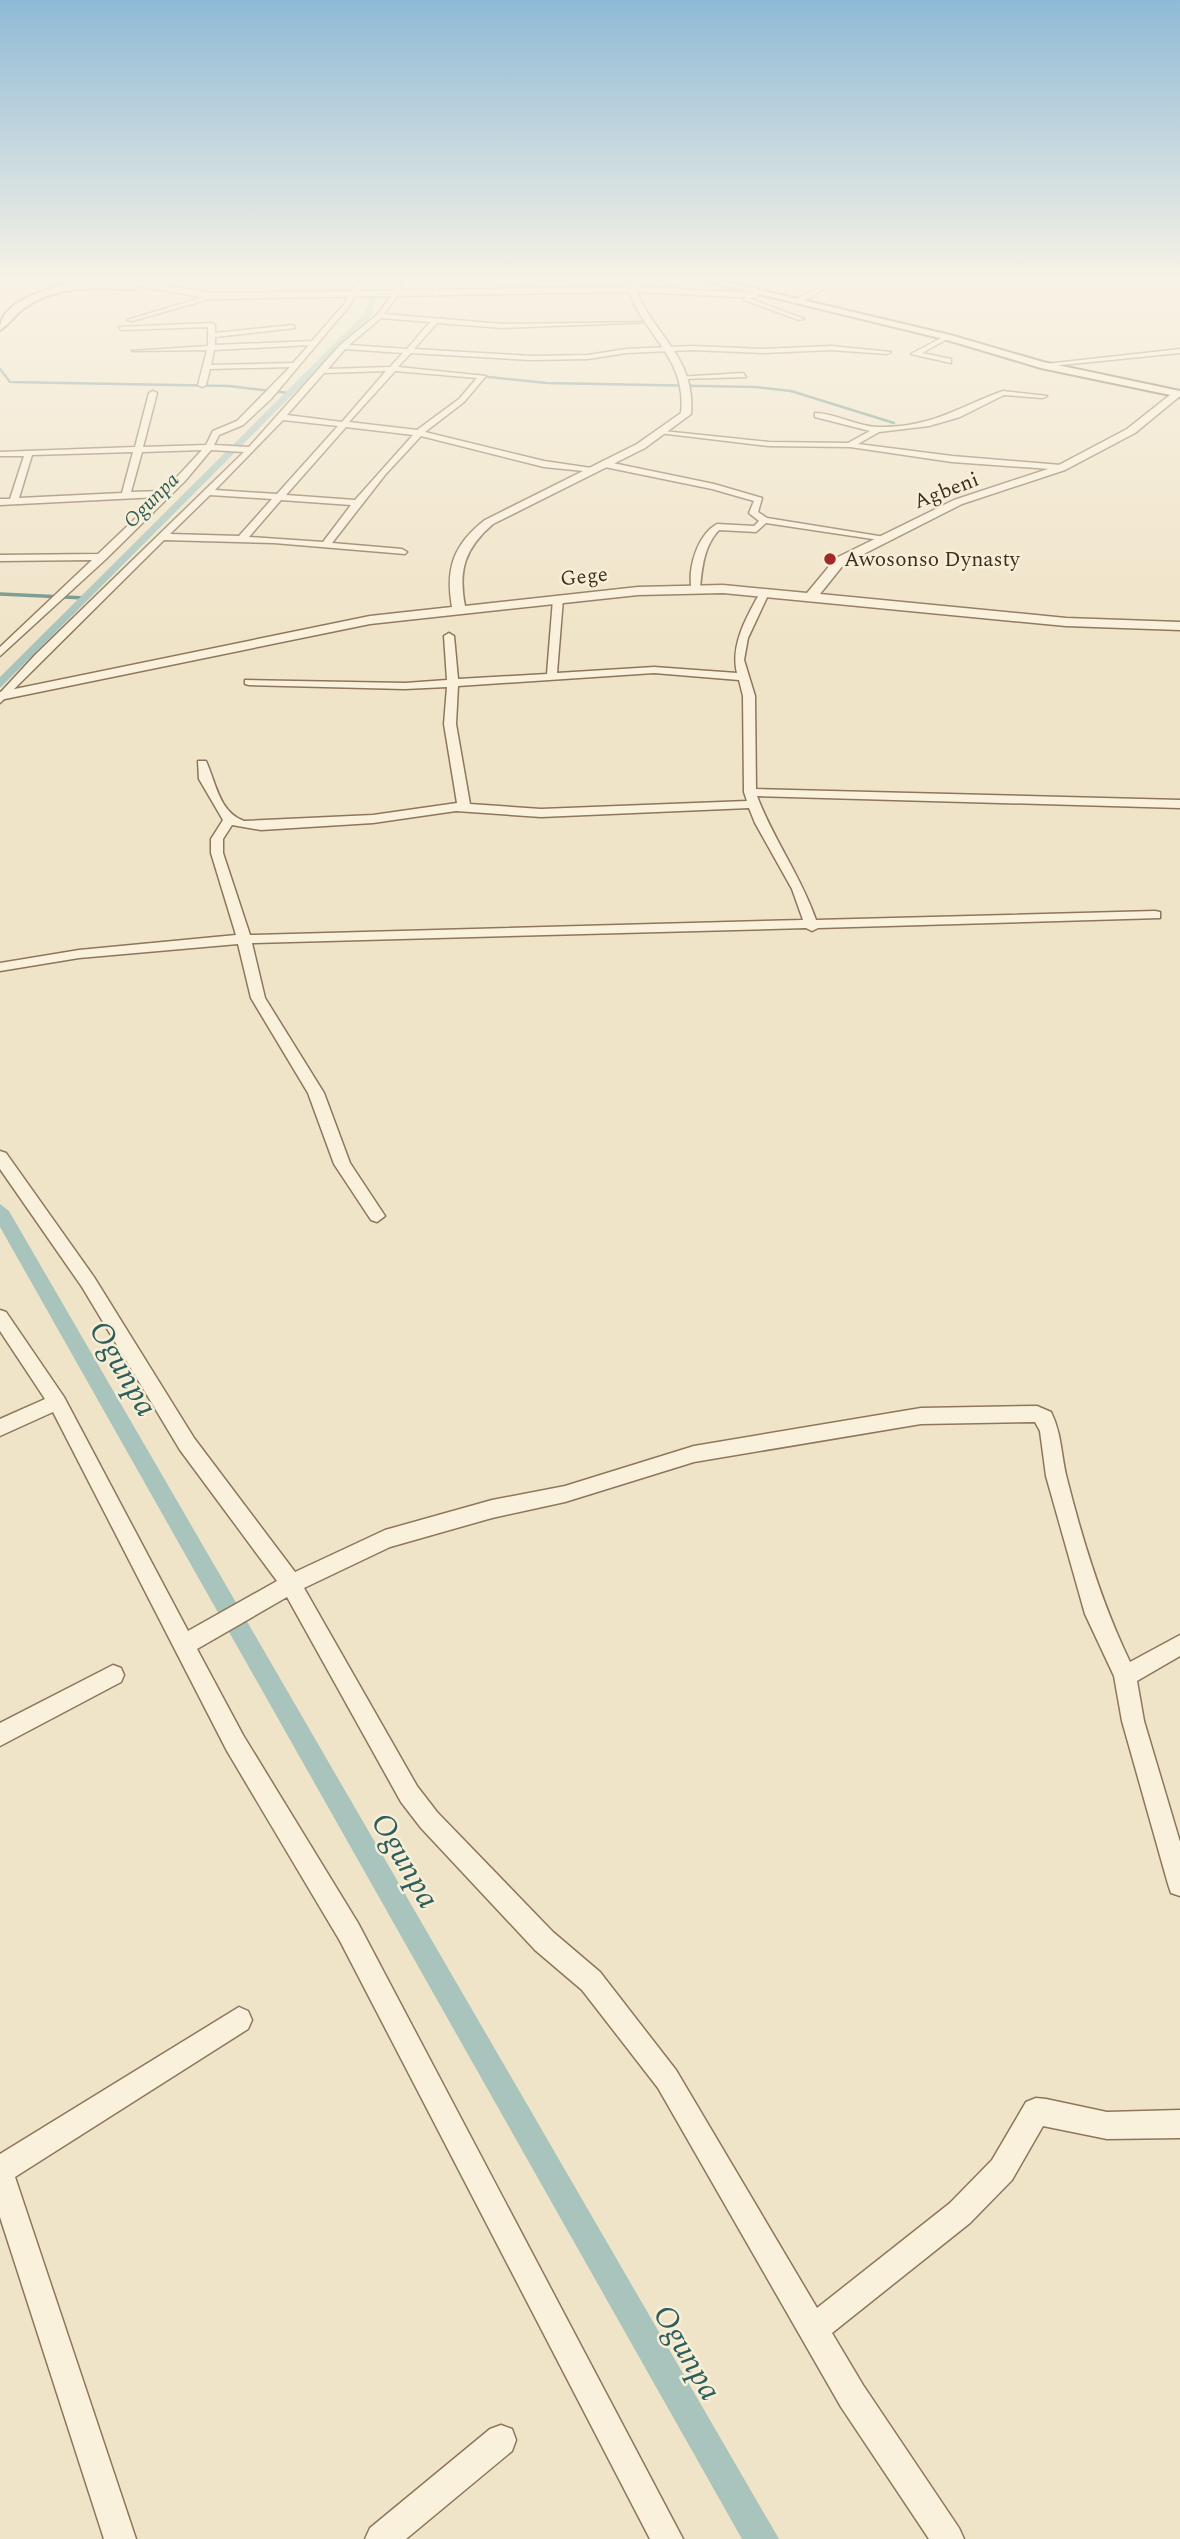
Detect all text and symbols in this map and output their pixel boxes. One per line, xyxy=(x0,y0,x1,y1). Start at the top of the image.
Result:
street label: Agbeni xyxy=(909,464,984,518)
water label: Ogunpa xyxy=(116,465,187,536)
place label: Awosonso Dynasty xyxy=(844,544,1021,576)
marker: Awosonso Dynasty xyxy=(822,551,838,567)
street label: Gege xyxy=(559,559,610,595)
water label: Ogunpa xyxy=(75,1311,170,1426)
water label: Ogunpa xyxy=(357,1803,452,1918)
water label: Ogunpa xyxy=(639,2295,734,2410)

